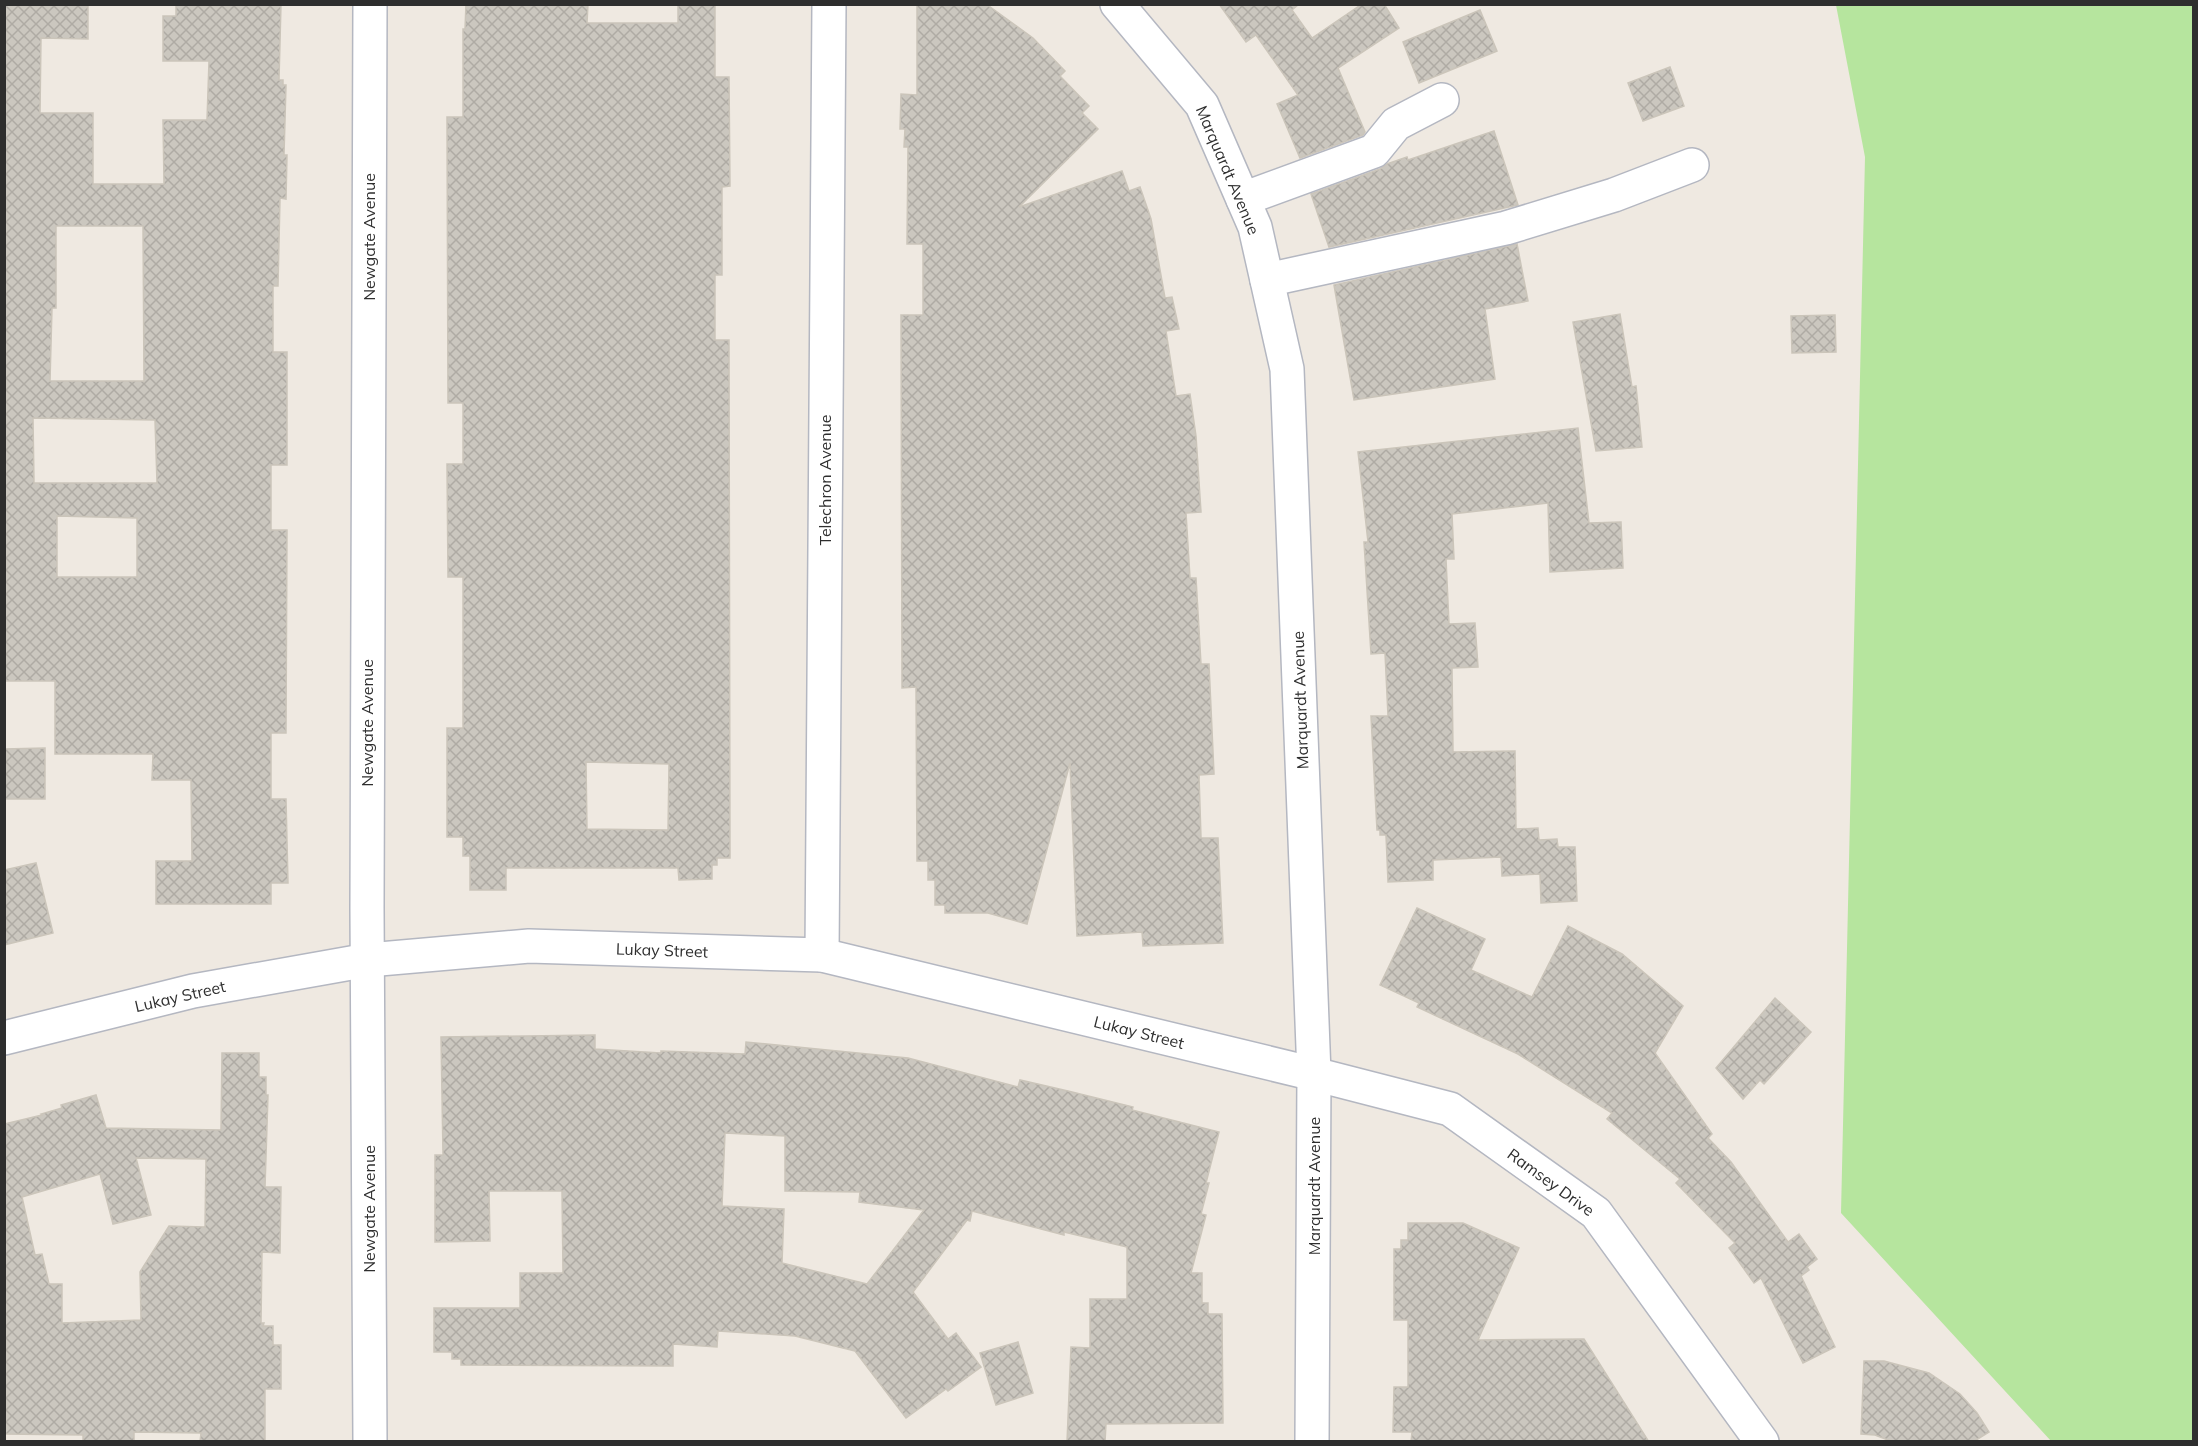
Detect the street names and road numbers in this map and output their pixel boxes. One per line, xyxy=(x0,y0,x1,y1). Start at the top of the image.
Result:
street label: Marquardt Avenue xyxy=(1192,102,1264,238)
street label: Newgate Avenue xyxy=(359,173,379,301)
street label: Telechron Avenue xyxy=(815,414,835,546)
street label: Marquardt Avenue xyxy=(1288,631,1312,769)
street label: Newgate Avenue xyxy=(357,659,377,787)
street label: Lukay Street xyxy=(615,938,709,962)
street label: Lukay Street xyxy=(133,976,228,1016)
street label: Lukay Street xyxy=(1092,1011,1187,1053)
street label: Marquardt Avenue xyxy=(1304,1117,1324,1255)
street label: Ramsey Drive xyxy=(1504,1144,1598,1220)
street label: Newgate Avenue xyxy=(359,1145,379,1273)

